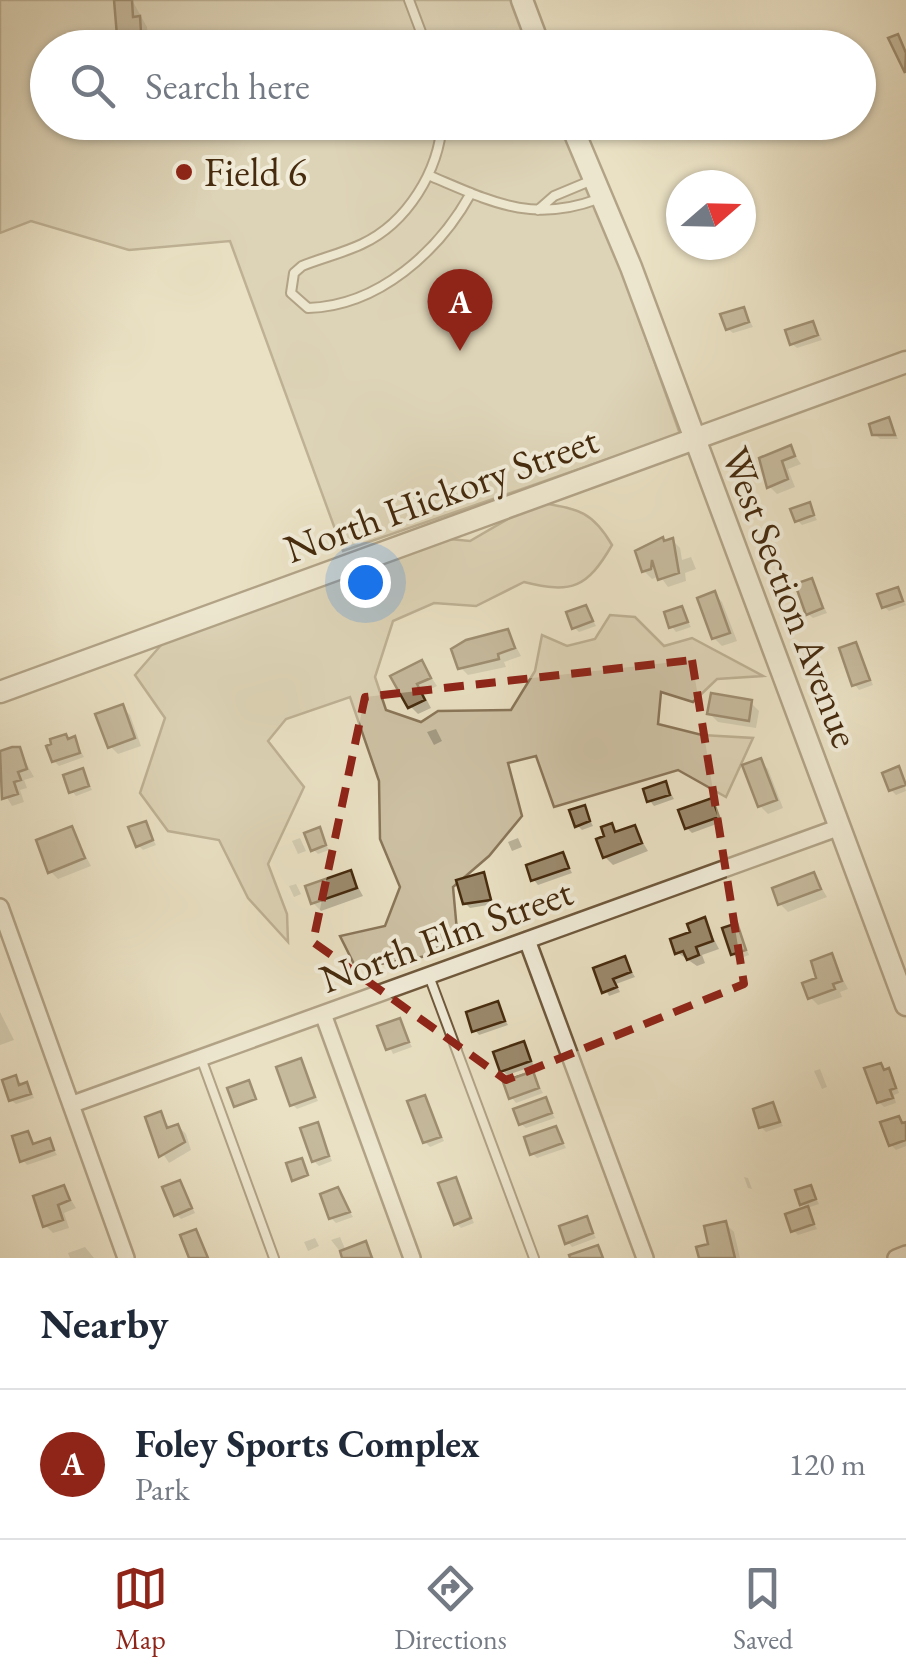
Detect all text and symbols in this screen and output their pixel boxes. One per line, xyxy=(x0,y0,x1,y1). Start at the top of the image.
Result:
search box xyxy=(30,30,876,140)
icon: search xyxy=(65,58,120,113)
text: Search here xyxy=(145,61,310,110)
place label: Field 6 xyxy=(204,146,307,198)
marker: Field 6 xyxy=(173,161,195,183)
north arrow xyxy=(666,170,756,260)
pin: A xyxy=(428,268,492,351)
street label: North Hickory Street xyxy=(277,413,605,575)
street label: West Section Avenue xyxy=(710,439,872,755)
your location xyxy=(340,557,391,608)
street label: North Elm Street xyxy=(313,865,580,1005)
text: Nearby xyxy=(40,1296,169,1351)
text: Foley Sports Complex xyxy=(135,1419,480,1468)
text: A xyxy=(61,1443,84,1485)
text: 120 m xyxy=(789,1443,866,1485)
text: Park xyxy=(135,1468,190,1510)
tab: Map xyxy=(113,1561,168,1657)
tab: Directions xyxy=(394,1561,507,1657)
tab: Saved xyxy=(733,1561,793,1657)

